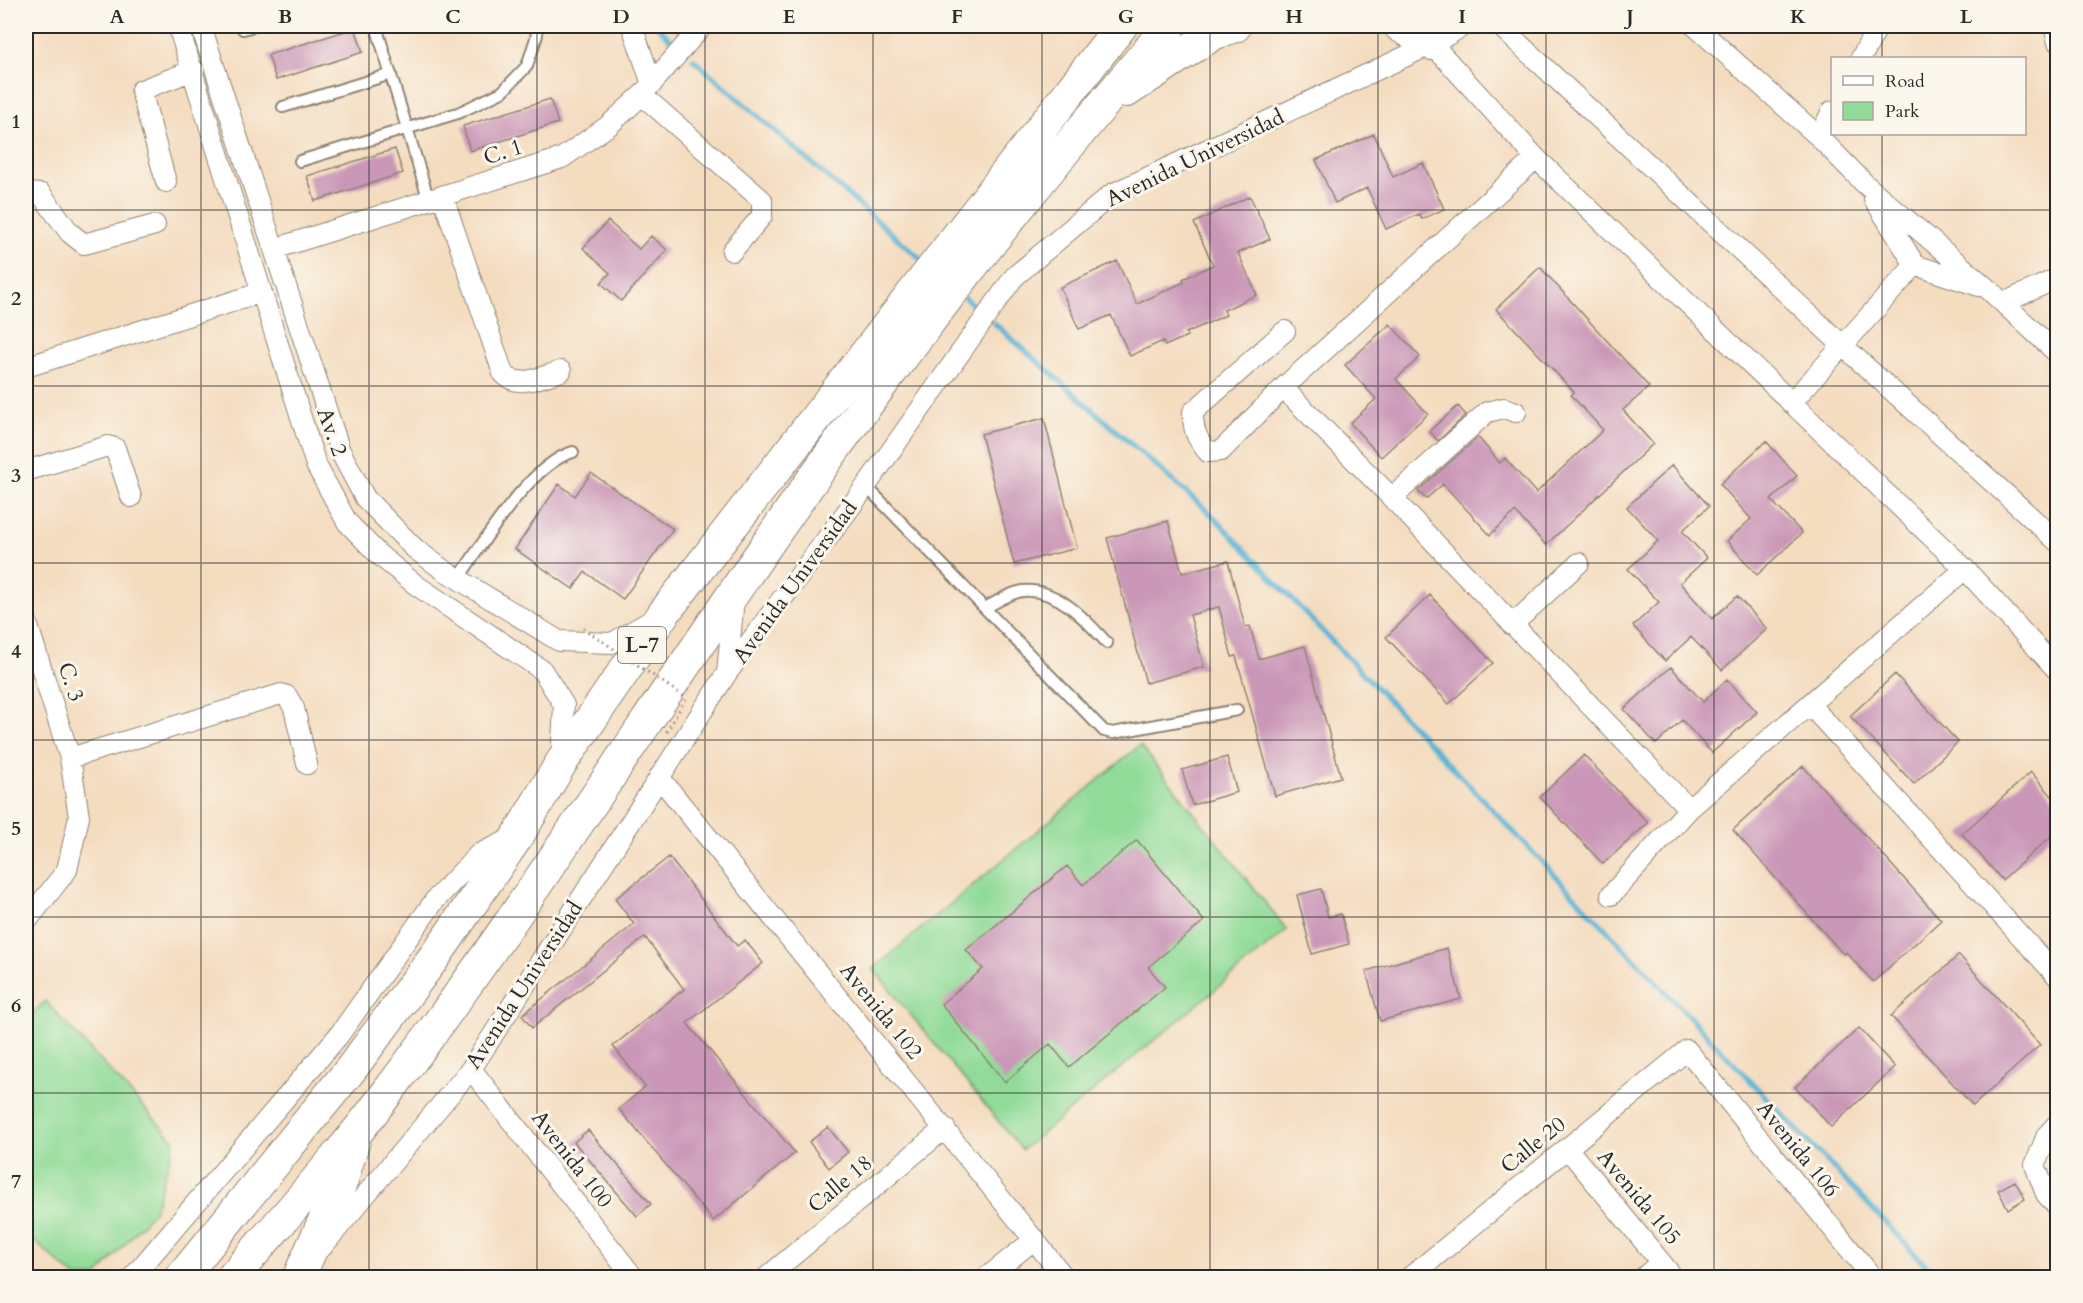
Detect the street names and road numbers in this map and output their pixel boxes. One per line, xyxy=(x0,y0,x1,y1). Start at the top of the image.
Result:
street label: Avenida Universidad xyxy=(1101,102,1289,214)
street label: C. 1 xyxy=(480,132,526,172)
street label: Av. 2 xyxy=(309,404,355,460)
street label: Avenida Universidad xyxy=(726,494,865,670)
road number: L-7 xyxy=(618,627,666,663)
street label: C. 3 xyxy=(51,659,91,705)
street label: Avenida Universidad xyxy=(458,895,590,1075)
street label: Avenida 102 xyxy=(833,956,929,1066)
street label: Avenida 106 xyxy=(1750,1094,1846,1204)
street label: Avenida 100 xyxy=(524,1104,620,1214)
street label: Calle 20 xyxy=(1494,1109,1572,1181)
street label: Avenida 105 xyxy=(1590,1143,1688,1251)
street label: Calle 18 xyxy=(801,1148,879,1220)

